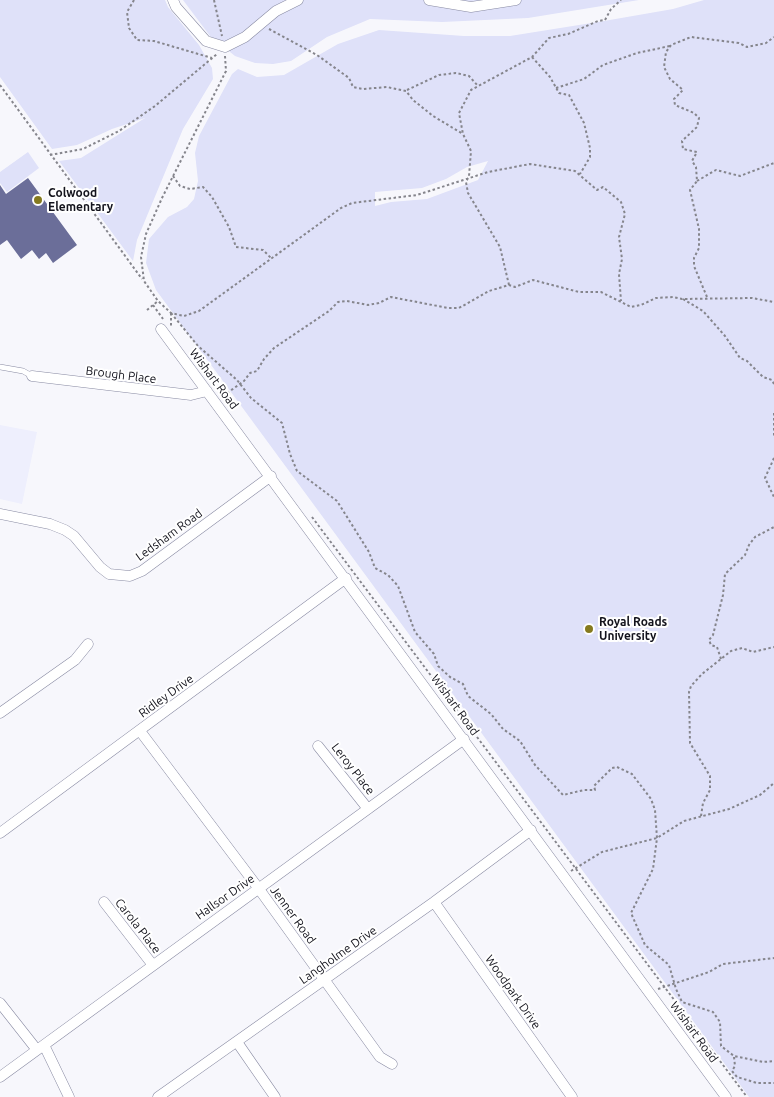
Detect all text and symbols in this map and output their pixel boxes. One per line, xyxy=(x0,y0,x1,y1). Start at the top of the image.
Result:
place label: Colwood Elementary xyxy=(48,186,113,214)
marker: Colwood Elementary xyxy=(32,194,44,206)
street label: Wishart Road xyxy=(187,346,241,412)
street label: Brough Place xyxy=(85,364,157,386)
street label: Ledsham Road xyxy=(133,506,205,564)
place label: Royal Roads University xyxy=(599,615,667,643)
marker: Royal Roads University xyxy=(583,623,595,635)
street label: Ridley Drive xyxy=(136,671,196,721)
street label: Wishart Road xyxy=(428,672,482,738)
street label: Leroy Place xyxy=(328,740,378,798)
street label: Hallsor Drive xyxy=(193,871,257,923)
street label: Jenner Road xyxy=(267,883,319,947)
street label: Carola Place xyxy=(112,896,164,956)
street label: Langholme Drive xyxy=(297,923,379,987)
street label: Woodpark Drive xyxy=(482,952,544,1032)
street label: Wishart Road xyxy=(667,999,721,1065)

